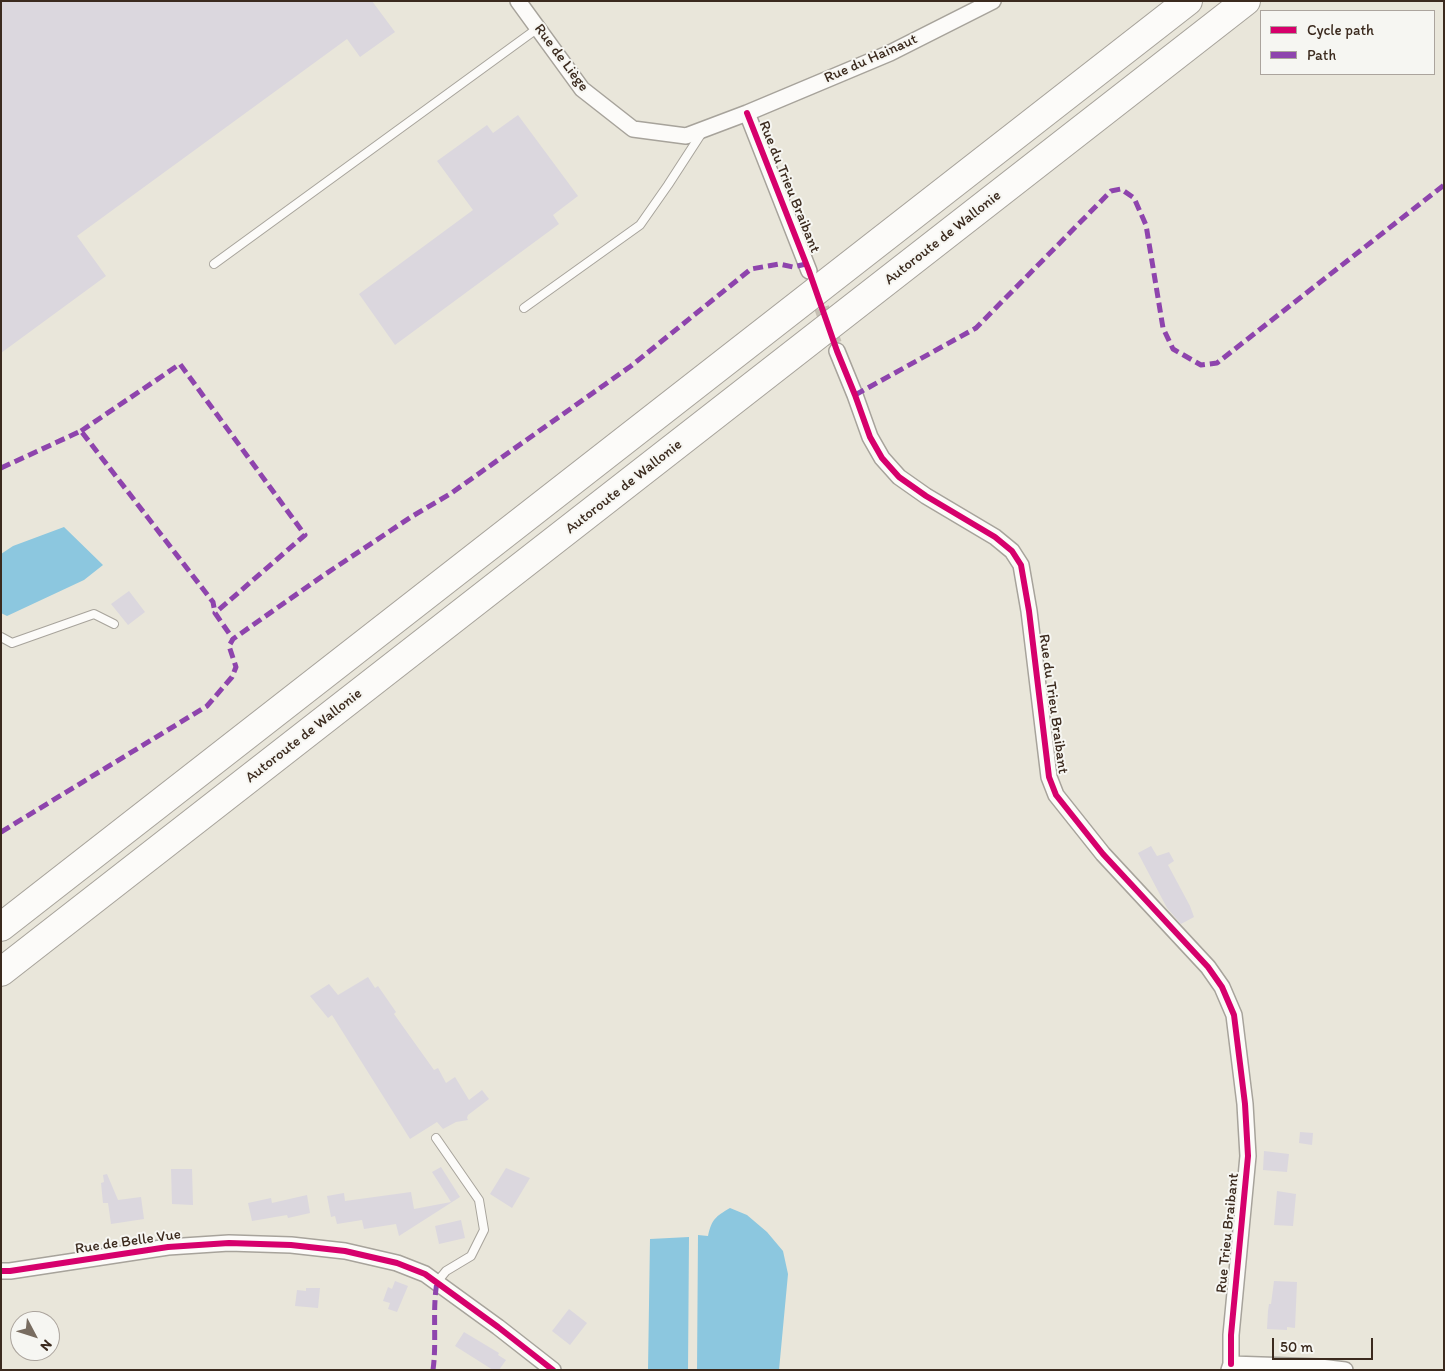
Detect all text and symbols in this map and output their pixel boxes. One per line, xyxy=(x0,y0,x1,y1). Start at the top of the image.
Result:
legend xyxy=(1260,10,1435,75)
street label: Rue de Liège xyxy=(530,21,592,95)
text: Cycle path xyxy=(1307,21,1374,39)
street label: Rue du Hainaut xyxy=(822,30,920,88)
text: Path xyxy=(1307,46,1336,64)
street label: Rue du Trieu Braibant xyxy=(754,118,824,256)
street label: Autoroute de Wallonie xyxy=(881,187,1005,289)
street label: Autoroute de Wallonie xyxy=(562,436,686,538)
street label: Rue du Trieu Braibant xyxy=(1034,633,1072,775)
street label: Autoroute de Wallonie xyxy=(242,685,366,787)
street label: Rue Trieu Braibant xyxy=(1213,1172,1243,1294)
street label: Rue de Belle Vue xyxy=(74,1226,182,1258)
north arrow xyxy=(10,1311,60,1361)
scale bar xyxy=(1275,1328,1376,1360)
text: N xyxy=(37,1336,56,1354)
text: 50 m xyxy=(1280,1338,1313,1356)

